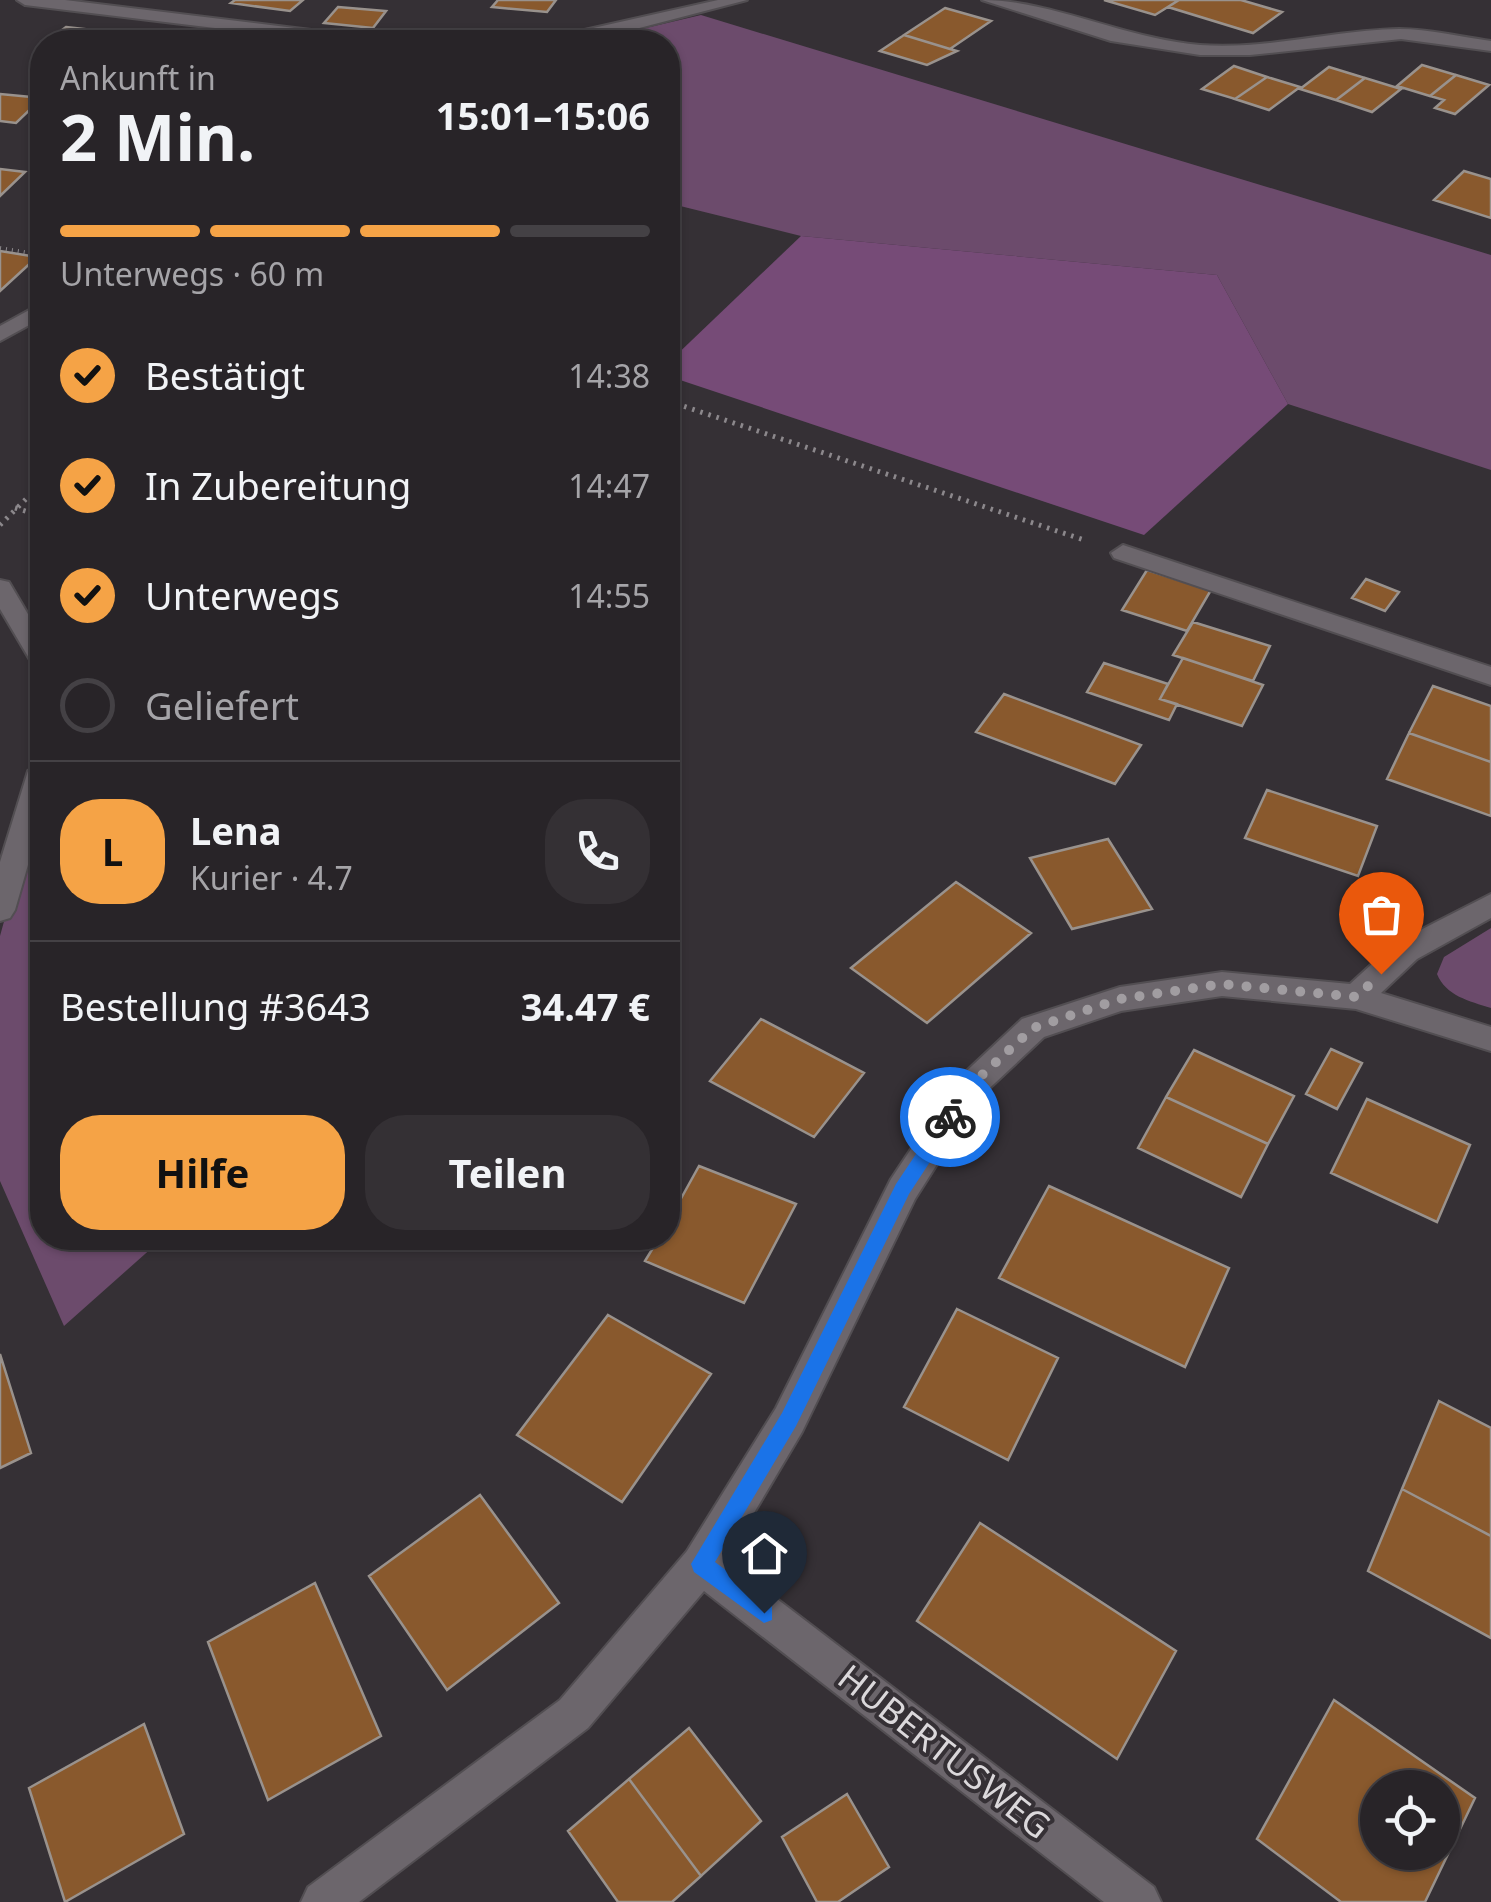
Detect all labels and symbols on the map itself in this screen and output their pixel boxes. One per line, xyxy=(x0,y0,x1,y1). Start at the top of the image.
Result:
pin xyxy=(1339,872,1424,975)
courier xyxy=(900,1067,1000,1167)
pin xyxy=(722,1511,807,1614)
street label: HUBERTUSWEG xyxy=(829,1653,1061,1849)

